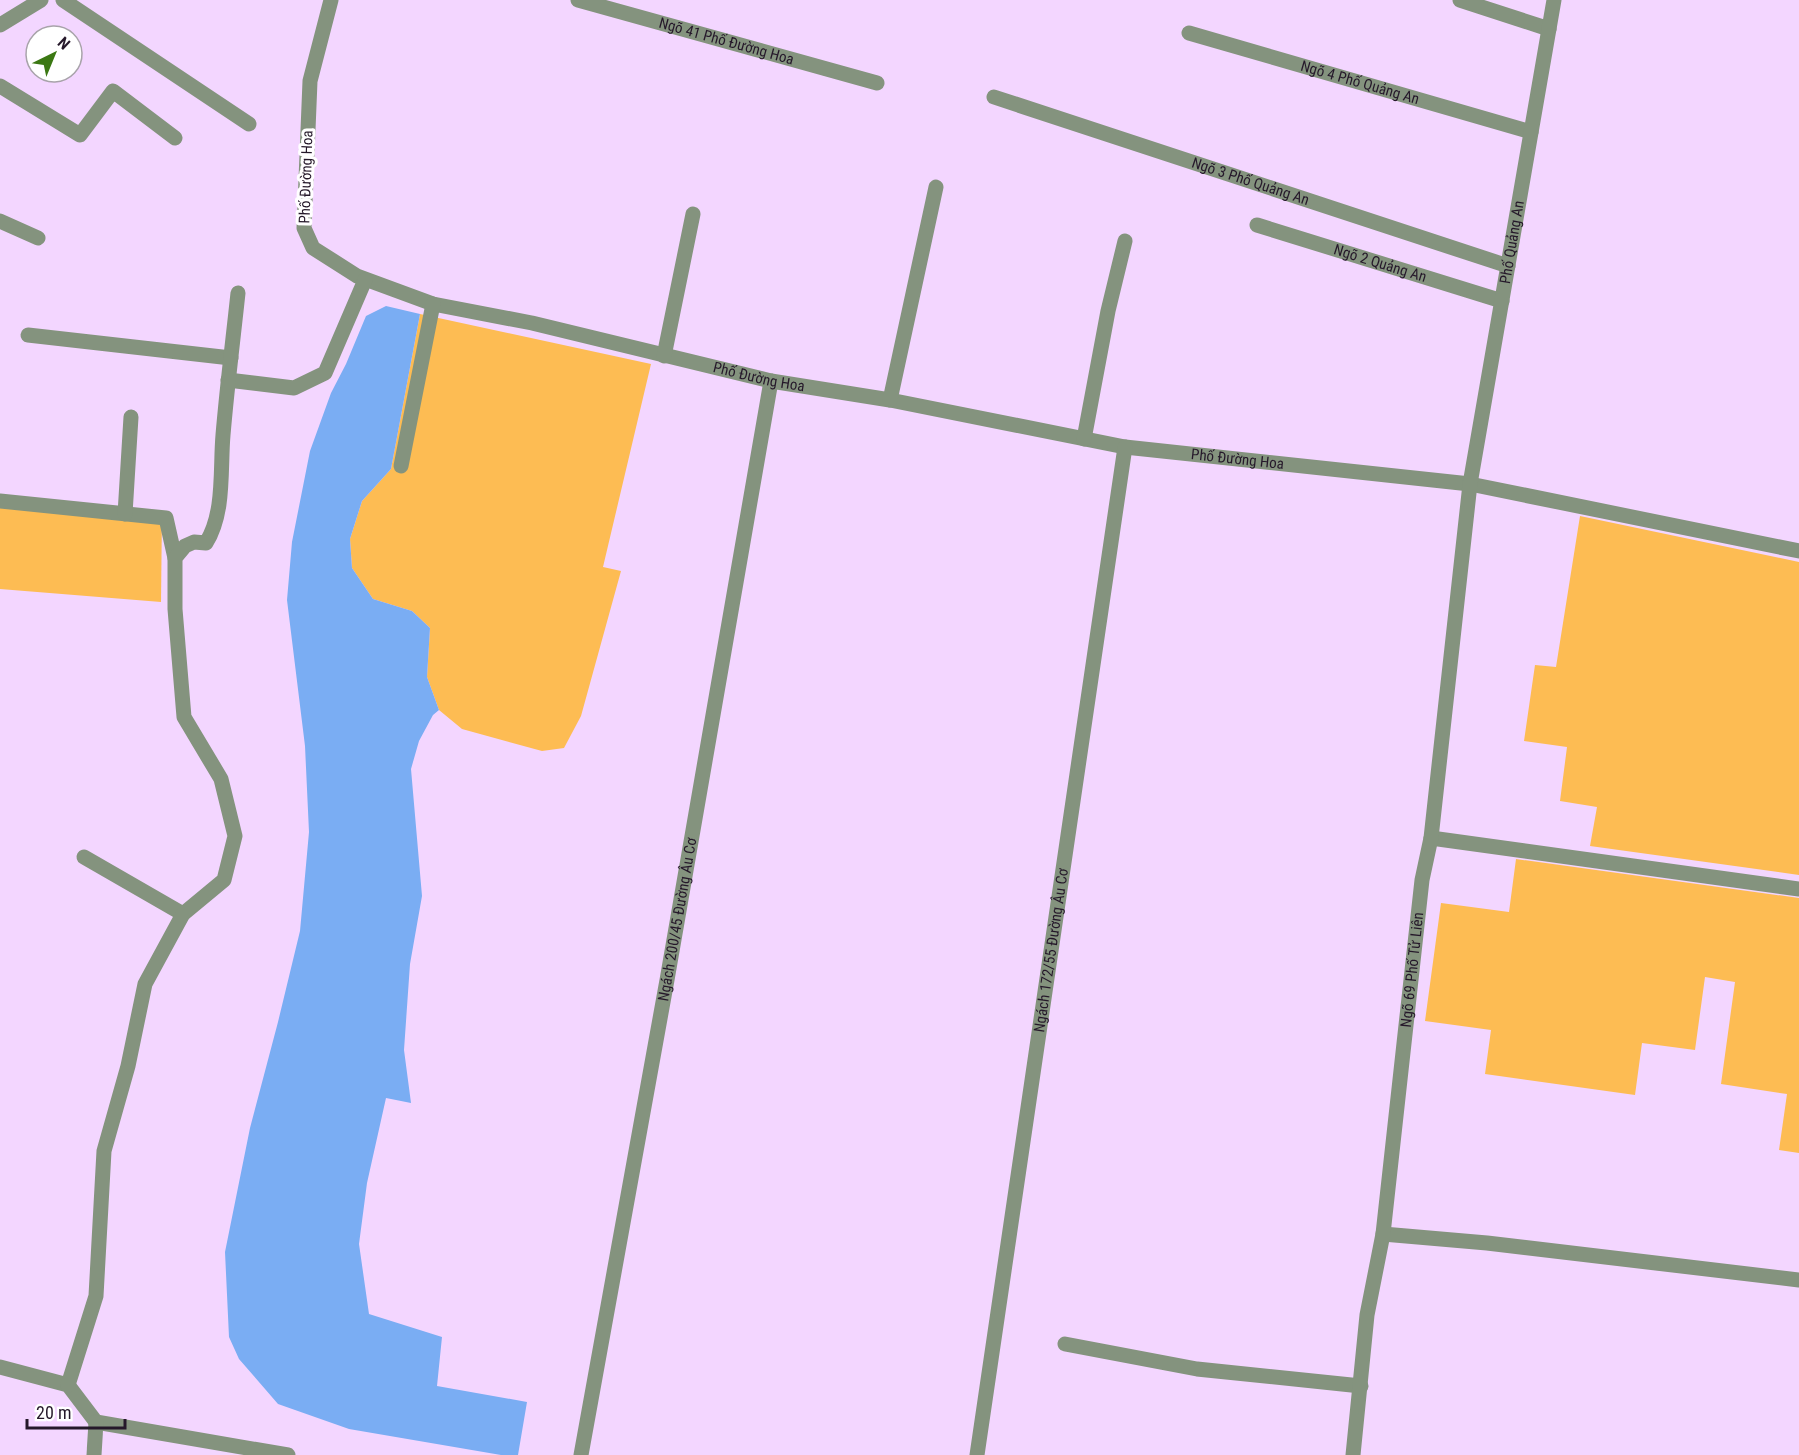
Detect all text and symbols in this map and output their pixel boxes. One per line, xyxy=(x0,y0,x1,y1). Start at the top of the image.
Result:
street label: Ngõ 41 Phố Đường Hoa xyxy=(657,14,796,68)
north arrow xyxy=(24,24,84,84)
text: N xyxy=(54,33,74,54)
street label: Ngõ 4 Phố Quảng An xyxy=(1299,57,1421,108)
street label: Phố Đường Hoa xyxy=(295,130,317,224)
street label: Ngõ 3 Phố Quảng An xyxy=(1189,154,1312,209)
street label: Phố Quảng An xyxy=(1496,199,1528,285)
street label: Ngõ 2 Quảng An xyxy=(1332,240,1429,286)
street label: Phố Đường Hoa xyxy=(711,358,806,395)
street label: Phố Đường Hoa xyxy=(1190,445,1285,473)
street label: Ngách 200/45 Đường Âu Cơ xyxy=(654,836,701,1003)
street label: Ngách 172/55 Đường Âu Cơ xyxy=(1030,867,1072,1034)
street label: Ngõ 69 Phố Tử Liên xyxy=(1397,911,1427,1028)
scale bar xyxy=(27,1392,124,1430)
text: 20 m xyxy=(36,1402,71,1423)

